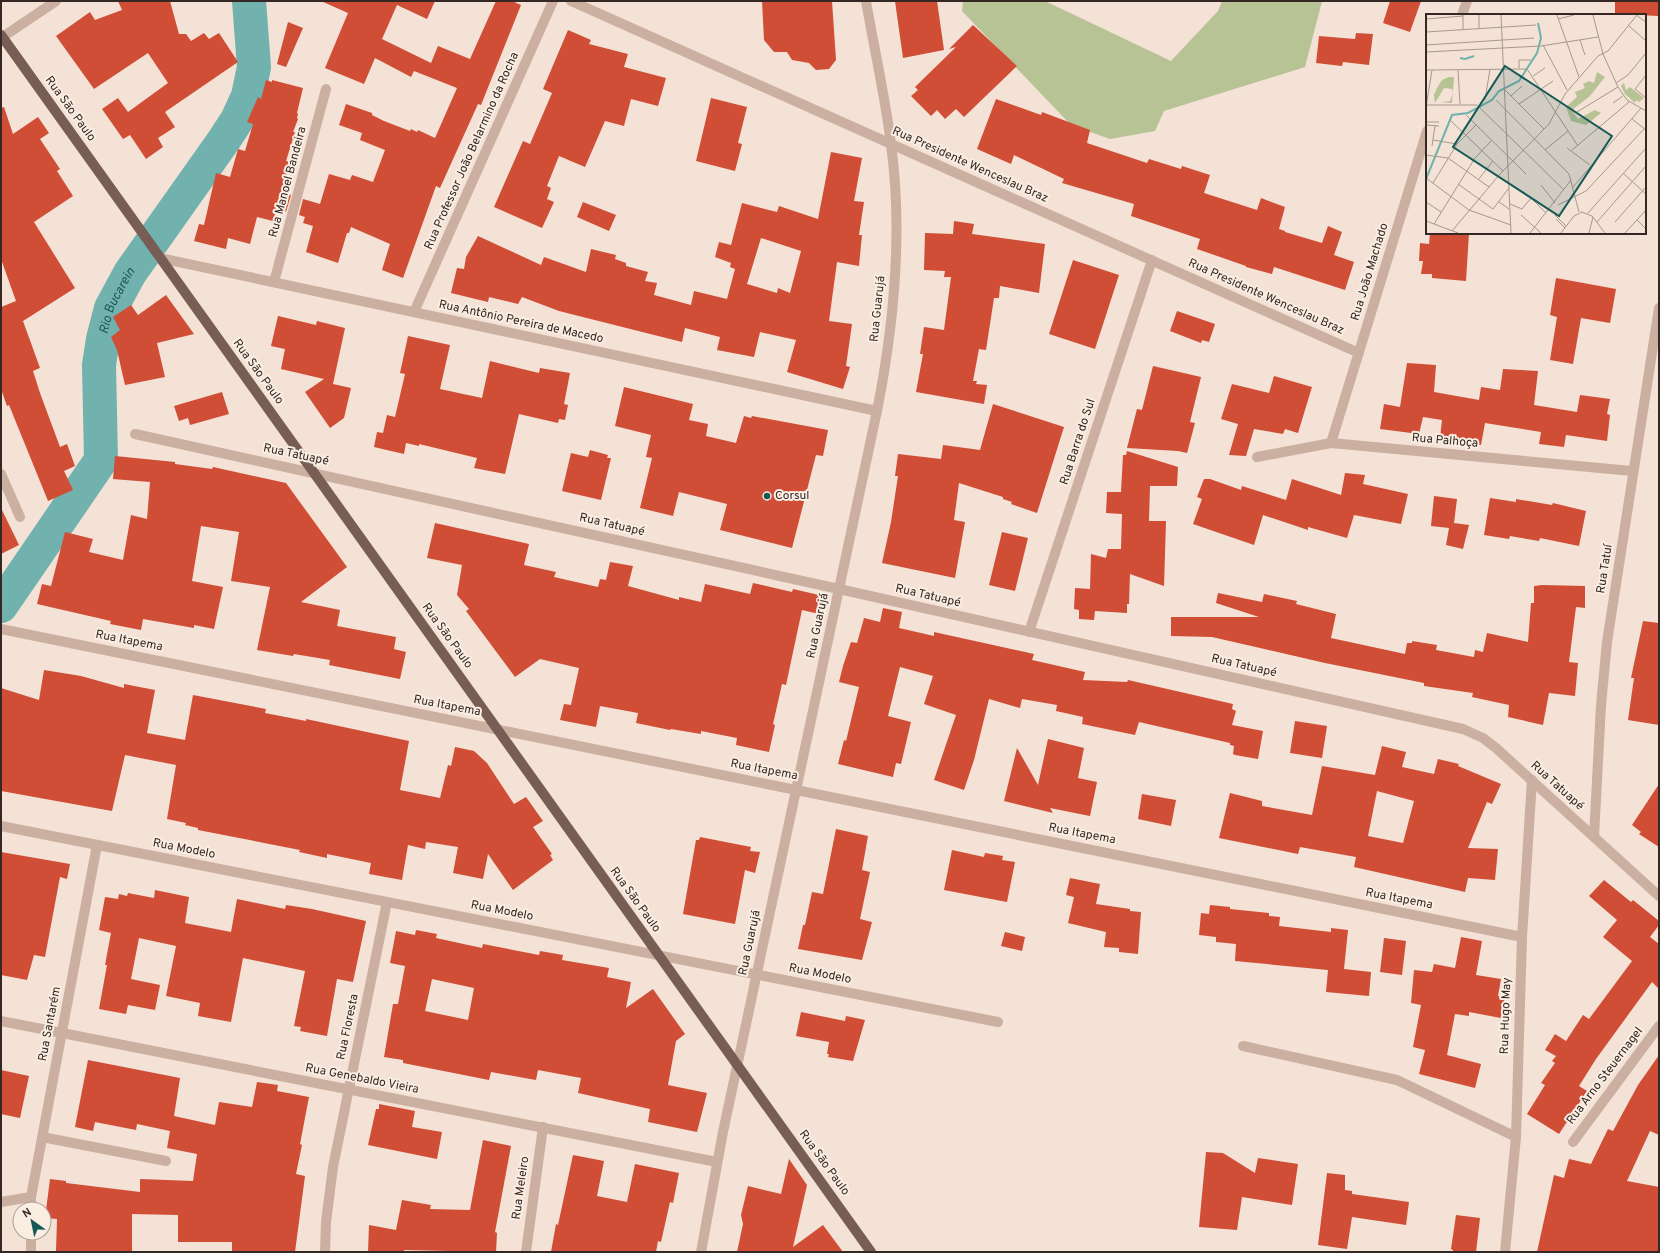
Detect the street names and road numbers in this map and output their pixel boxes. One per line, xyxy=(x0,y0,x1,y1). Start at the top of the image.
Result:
street label: Rua Professor João Belarmino da Rocha xyxy=(421,50,523,252)
street label: Rua São Paulo xyxy=(41,73,99,145)
street label: Rua Presidente Wenceslau Braz xyxy=(889,123,1051,207)
street label: Rua Manoel Bandeira xyxy=(265,125,311,239)
street label: Rua João Machado xyxy=(1348,221,1393,323)
street label: Rua Presidente Wenceslau Braz xyxy=(1185,255,1347,339)
street label: Rua Guarujá xyxy=(867,275,889,343)
street label: Rua Antônio Pereira de Macedo xyxy=(437,297,605,347)
street label: Rua São Paulo xyxy=(229,336,287,408)
street label: Rua Barra do Sul xyxy=(1057,397,1099,487)
street label: Rua Palhoça xyxy=(1411,430,1479,452)
street label: Rua Tatuapé xyxy=(262,440,330,470)
street label: Rua Tatuapé xyxy=(578,510,646,540)
street label: Rua Tatuí xyxy=(1593,542,1617,595)
street label: Rua Tatuapé xyxy=(894,581,962,611)
street label: Rua Guarujá xyxy=(803,592,833,660)
street label: Rua São Paulo xyxy=(418,600,476,672)
street label: Rua Itapema xyxy=(94,627,164,655)
street label: Rua Tatuapé xyxy=(1210,651,1278,681)
street label: Rua Itapema xyxy=(412,692,482,720)
street label: Rua Itapema xyxy=(729,756,799,784)
street label: Rua Tatuapé xyxy=(1527,758,1587,814)
street label: Rua Itapema xyxy=(1047,820,1117,848)
street label: Rua Modelo xyxy=(151,835,217,863)
street label: Rua São Paulo xyxy=(606,864,664,936)
street label: Rua Itapema xyxy=(1364,885,1434,913)
street label: Rua Modelo xyxy=(469,897,535,925)
street label: Rua Guarujá xyxy=(735,909,765,977)
street label: Rua Modelo xyxy=(787,960,853,988)
street label: Rua Hugo May xyxy=(1497,977,1515,1055)
street label: Rua Santarém xyxy=(35,985,65,1063)
street label: Rua Floresta xyxy=(333,992,363,1062)
street label: Rua Arno Steuernagel xyxy=(1563,1024,1647,1128)
street label: Rua Genebaldo Vieira xyxy=(304,1060,420,1098)
street label: Rua São Paulo xyxy=(795,1127,853,1199)
street label: Rua Meleiro xyxy=(509,1155,533,1221)

